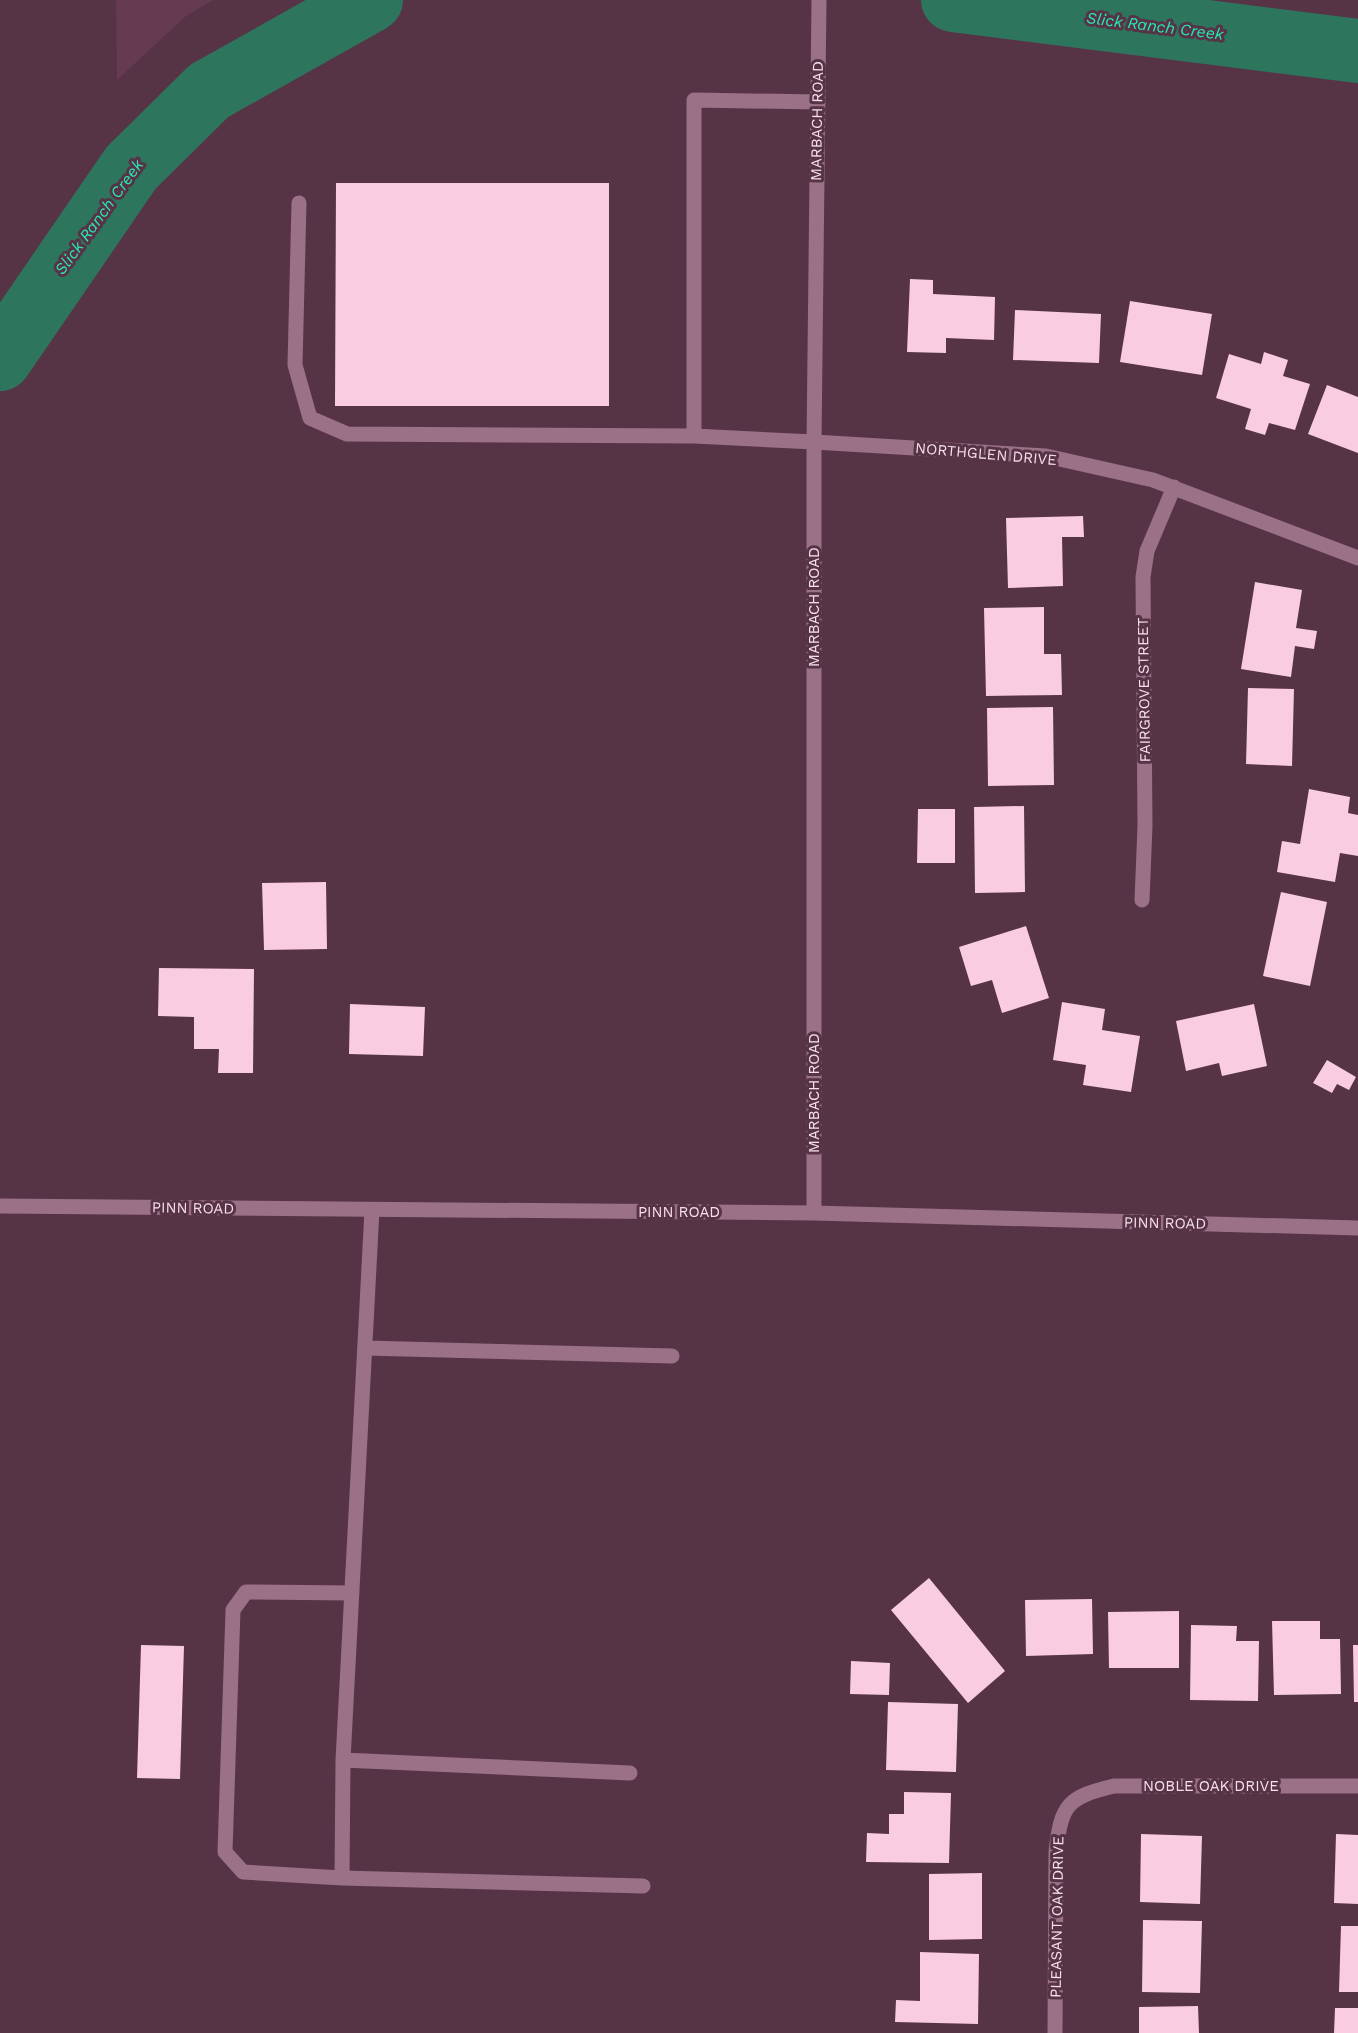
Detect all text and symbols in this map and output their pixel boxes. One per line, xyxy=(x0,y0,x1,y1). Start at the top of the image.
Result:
water label: Slick Ranch Creek xyxy=(1085,8,1226,44)
street label: MARBACH ROAD xyxy=(807,61,827,181)
water label: Slick Ranch Creek xyxy=(51,155,148,278)
street label: NORTHGLEN DRIVE xyxy=(914,439,1058,469)
street label: MARBACH ROAD xyxy=(805,547,823,667)
street label: FAIRGROVE STREET xyxy=(1134,617,1154,763)
street label: MARBACH ROAD xyxy=(805,1033,823,1153)
street label: PINN ROAD xyxy=(152,1198,234,1218)
street label: PINN ROAD xyxy=(638,1203,720,1221)
street label: PINN ROAD xyxy=(1124,1213,1206,1233)
street label: NOBLE OAK DRIVE xyxy=(1143,1777,1279,1795)
street label: PLEASANT OAK DRIVE xyxy=(1047,1836,1067,1998)

